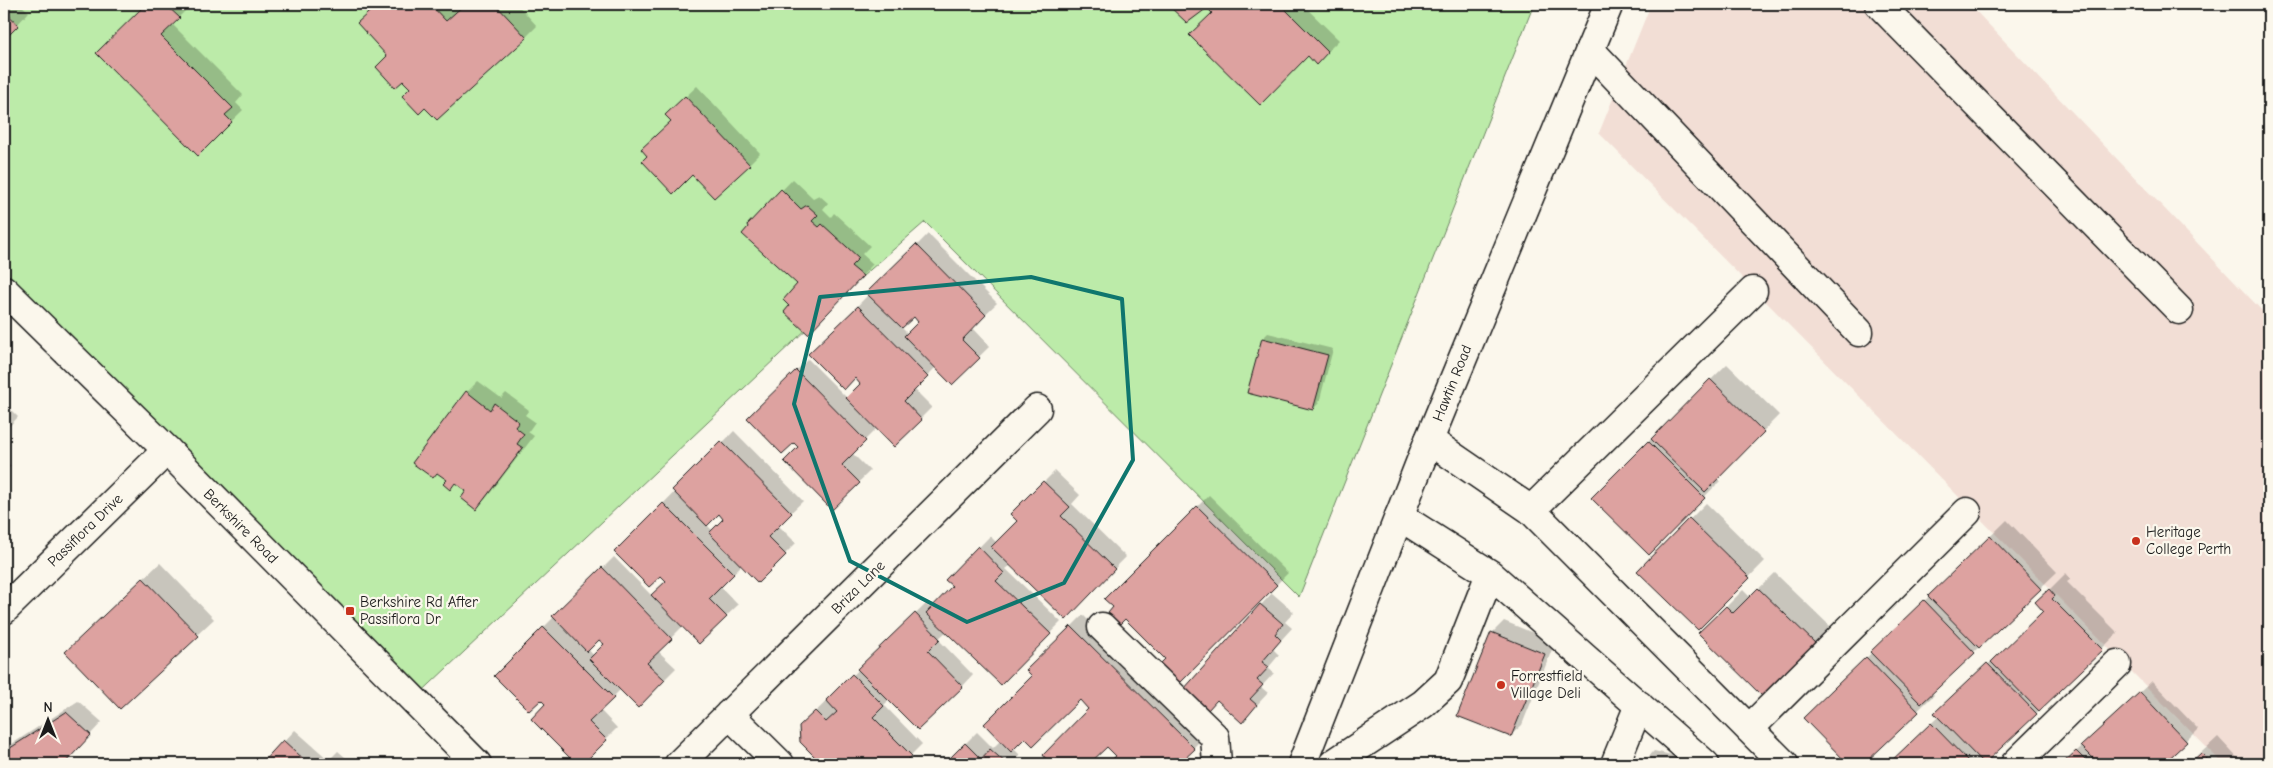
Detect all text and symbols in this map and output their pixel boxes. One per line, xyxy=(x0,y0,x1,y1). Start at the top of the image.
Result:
street label: Hawtin Road xyxy=(1428,342,1476,424)
street label: Berkshire Road xyxy=(200,485,282,567)
street label: Passiflora Drive xyxy=(44,489,127,570)
place label: Heritage College Perth xyxy=(2146,523,2231,558)
marker: Heritage College Perth xyxy=(2130,535,2142,547)
street label: Briza Lane xyxy=(827,556,889,618)
place label: Berkshire Rd After Passiflora Dr xyxy=(360,593,478,628)
marker: Berkshire Rd After Passiflora Dr xyxy=(344,605,356,617)
place label: Forrestfield Village Deli xyxy=(1511,667,1583,702)
marker: Forrestfield Village Deli xyxy=(1495,679,1507,691)
north arrow xyxy=(22,696,72,746)
text: N xyxy=(43,699,53,716)

